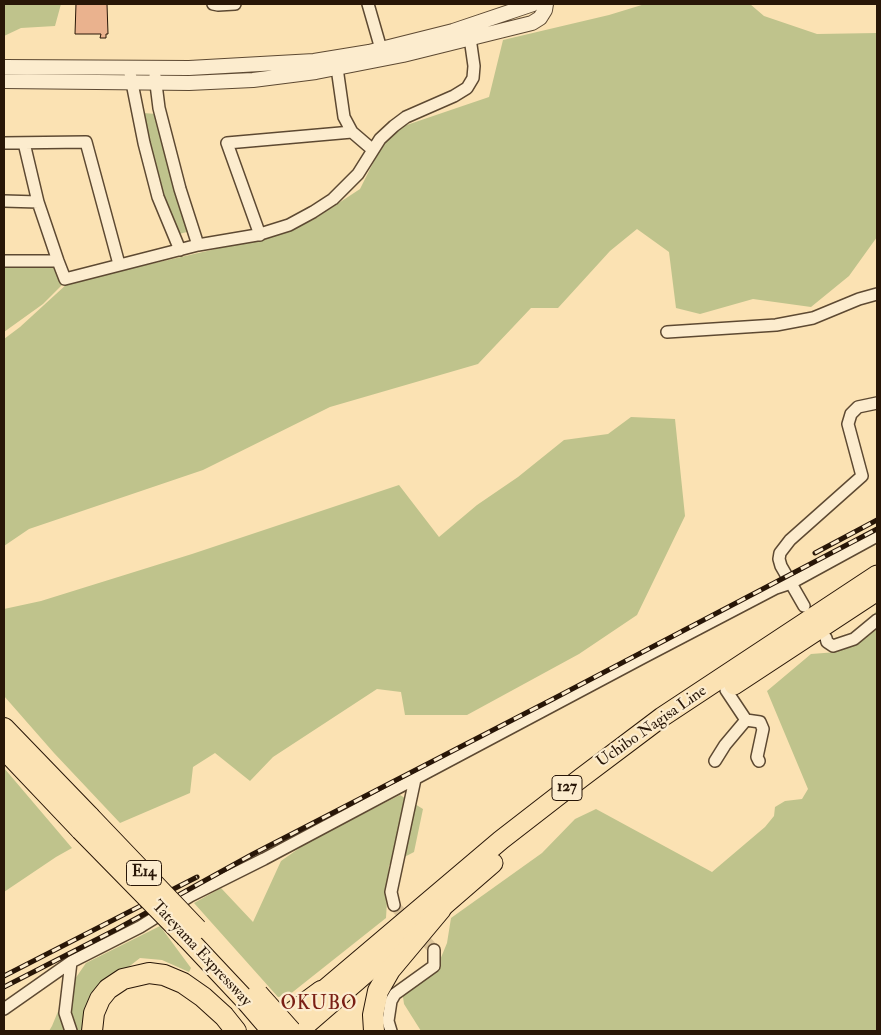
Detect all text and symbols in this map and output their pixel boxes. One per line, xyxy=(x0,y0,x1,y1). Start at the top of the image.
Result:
street label: Uchibo Nagisa Line xyxy=(593,682,711,772)
road number: 127 xyxy=(552,776,582,800)
road number: E14 xyxy=(126,860,162,886)
street label: Tateyama Expressway xyxy=(147,897,255,1011)
district label: OKUBO xyxy=(280,994,358,1016)

